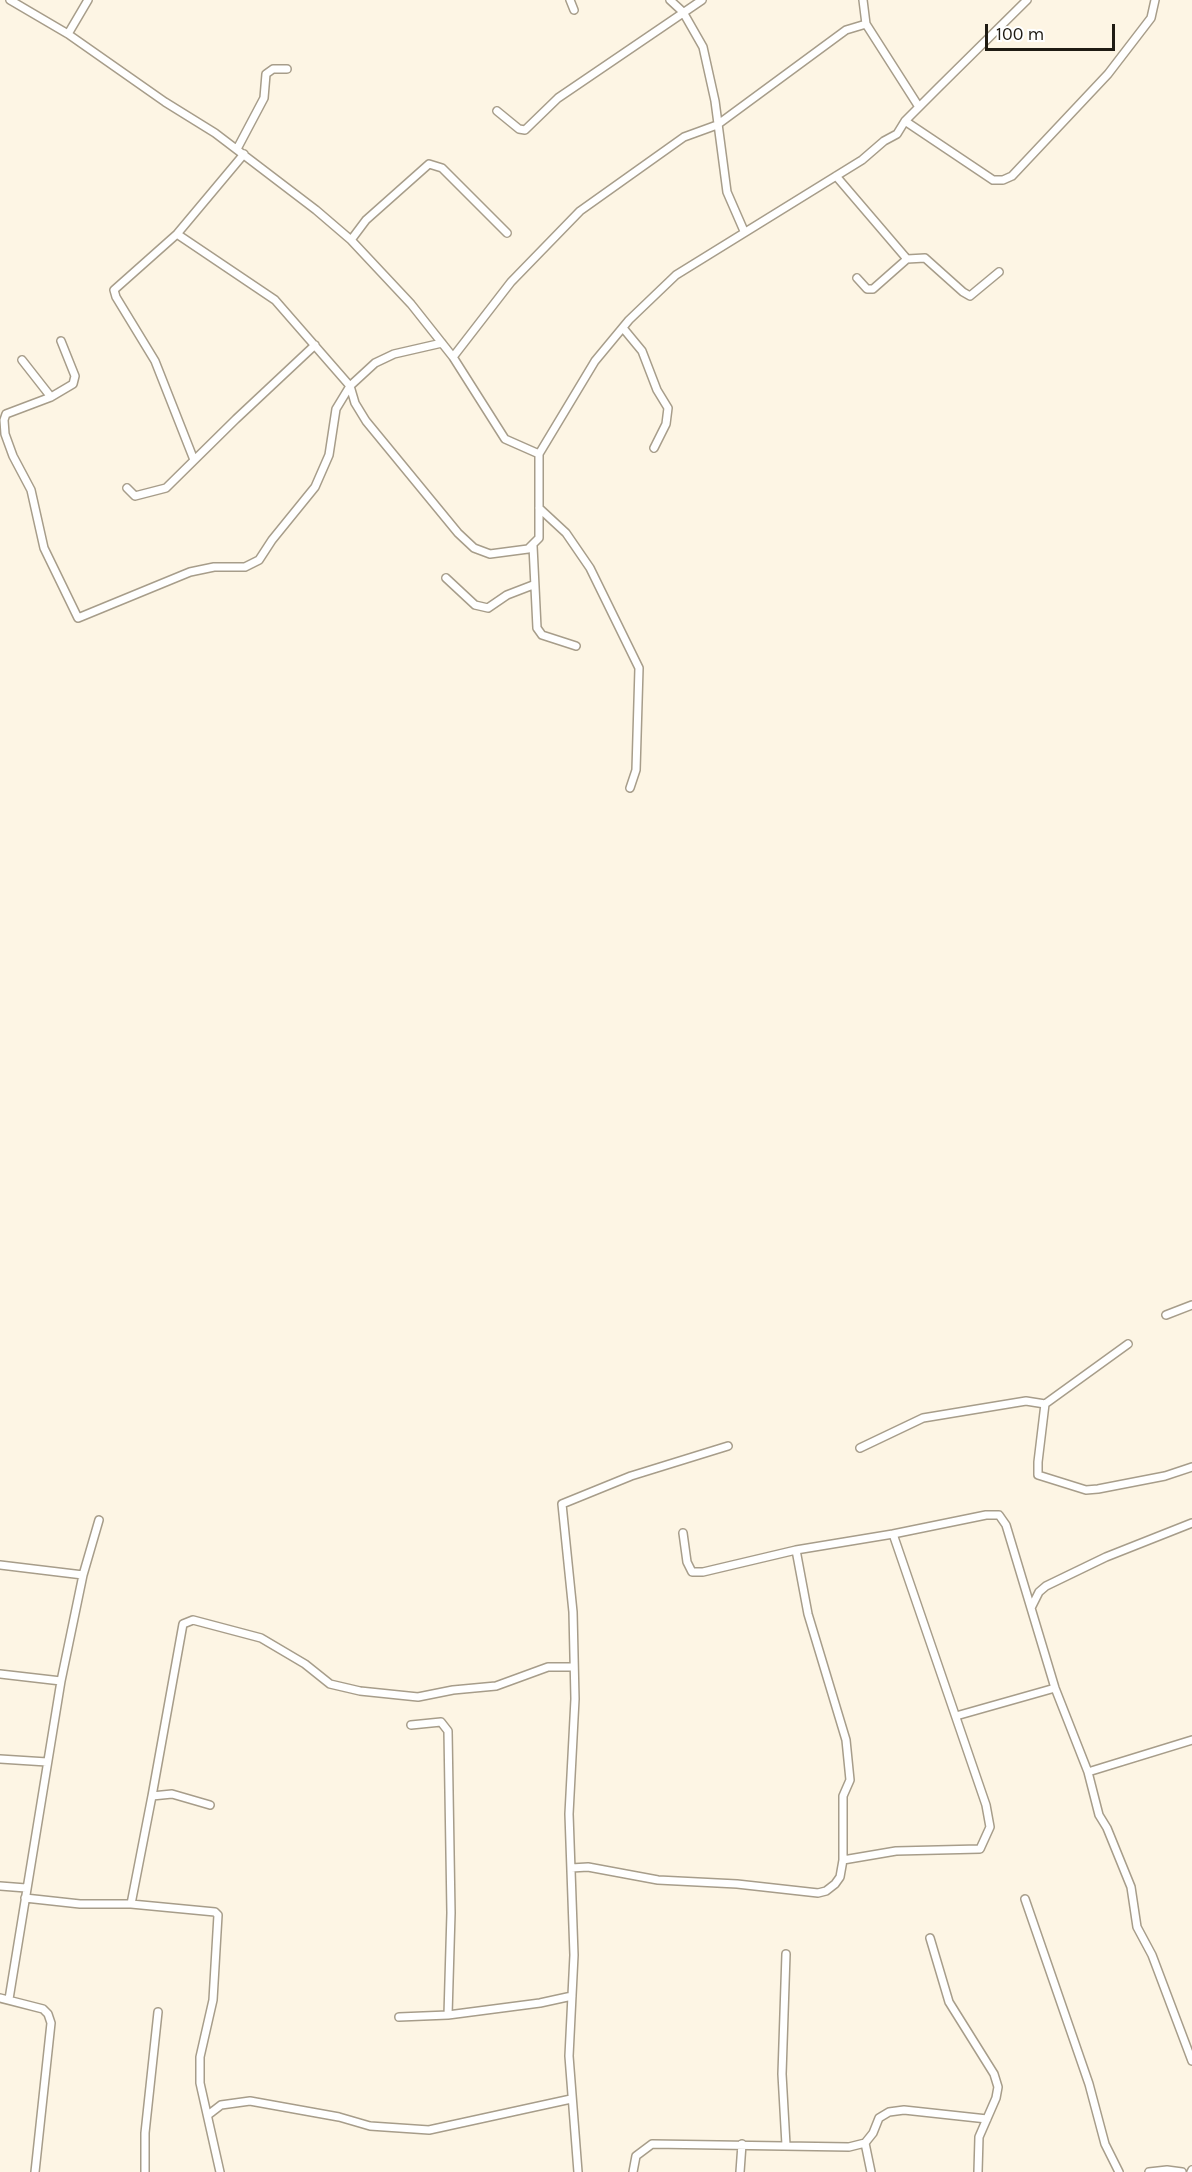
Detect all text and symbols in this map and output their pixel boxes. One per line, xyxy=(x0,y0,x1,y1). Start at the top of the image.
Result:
scale bar xyxy=(988,12,1118,50)
text: 100 m xyxy=(996,23,1044,45)

